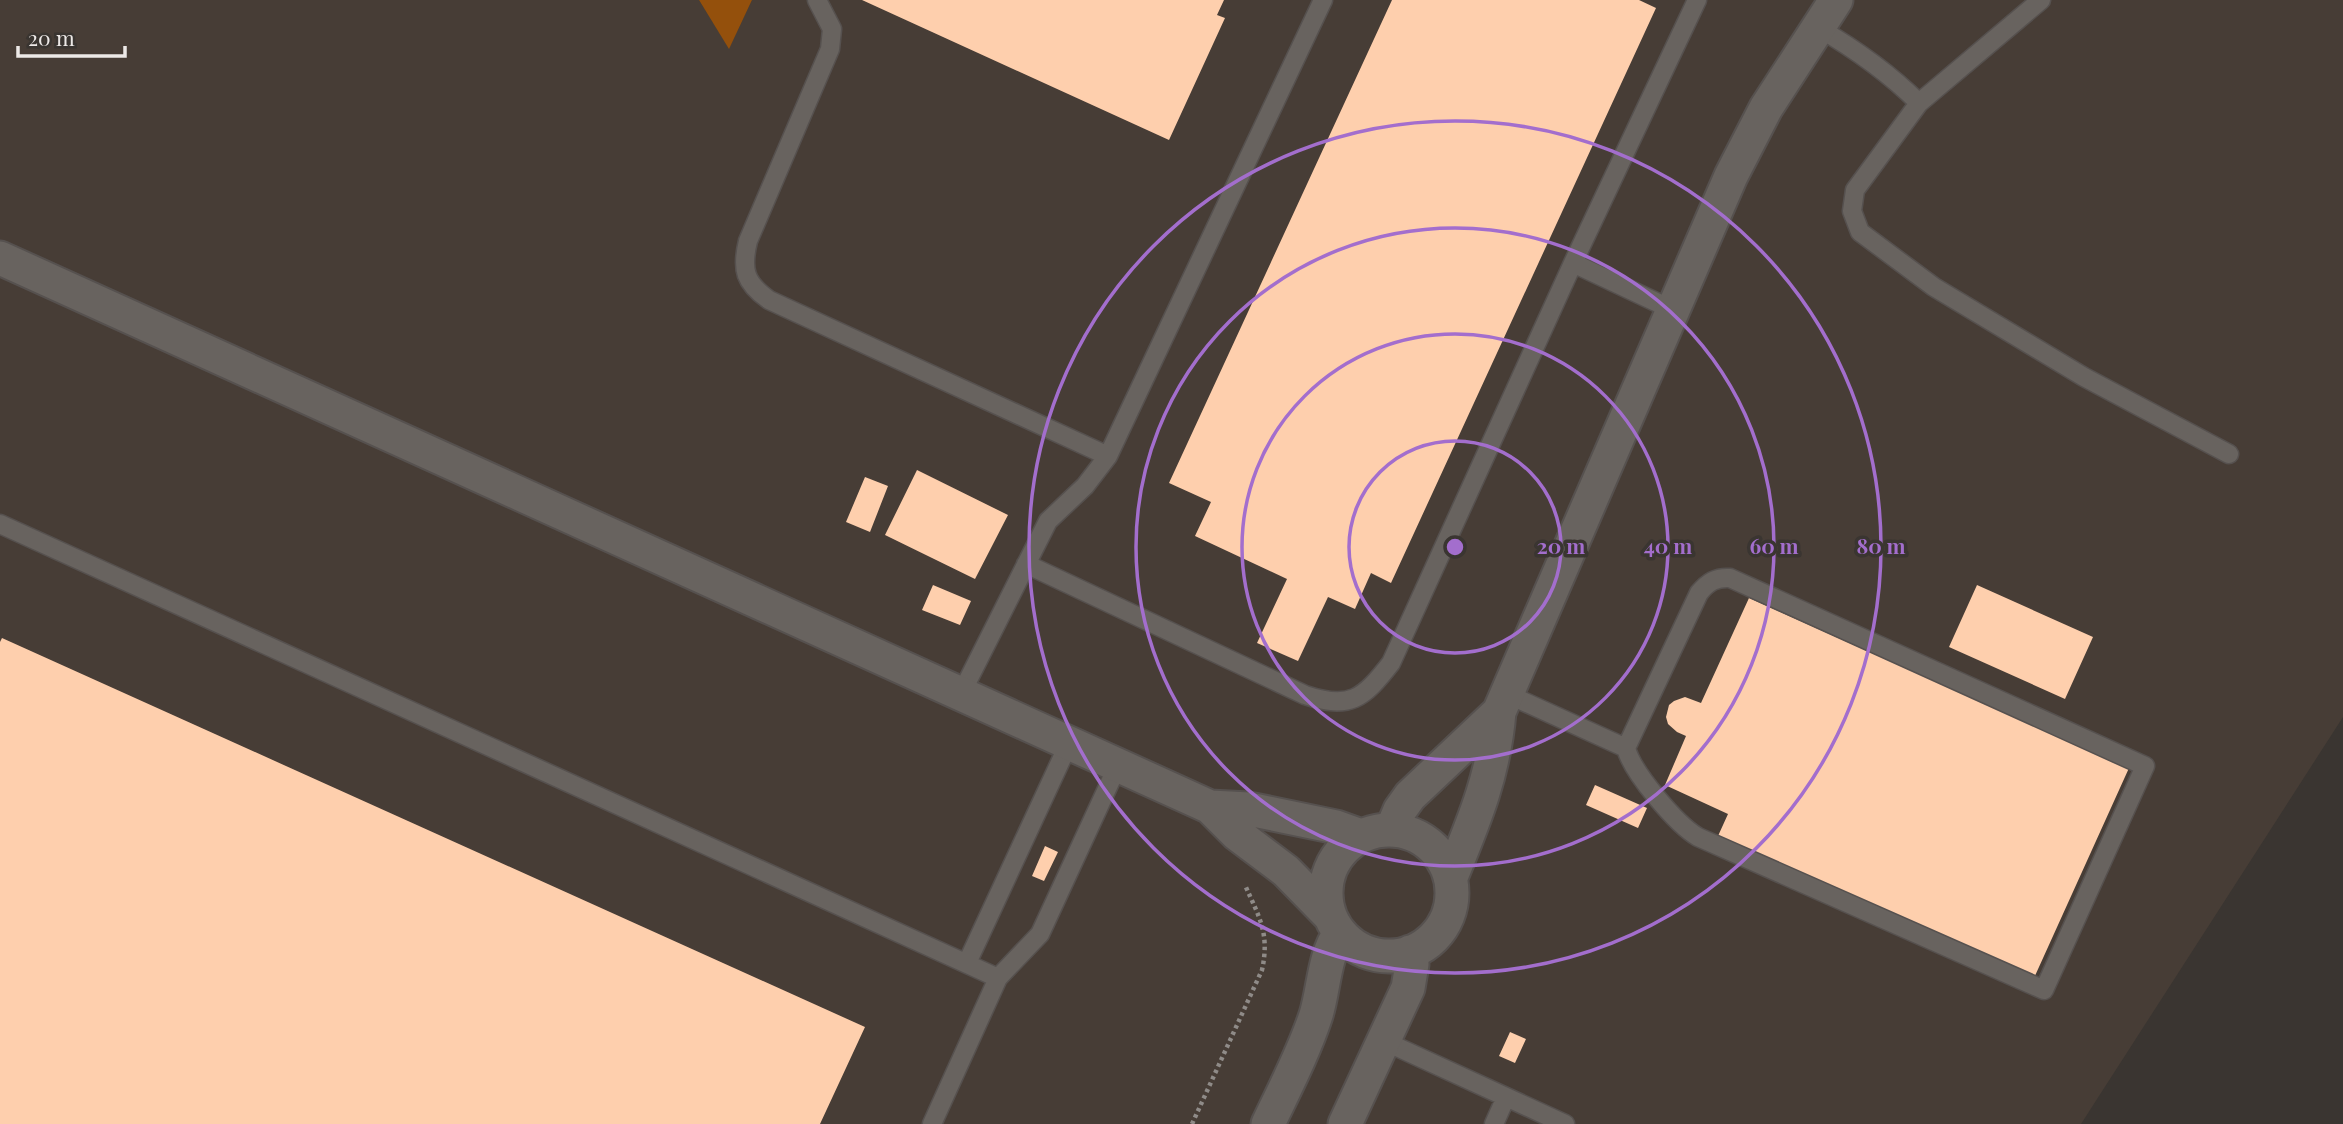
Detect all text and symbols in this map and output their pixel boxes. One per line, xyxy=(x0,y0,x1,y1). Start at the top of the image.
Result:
scale bar xyxy=(18,14,124,58)
text: 20 m xyxy=(28,23,75,51)
text: 20 m xyxy=(1537,531,1585,559)
text: 40 m xyxy=(1644,531,1692,559)
text: 60 m xyxy=(1749,531,1799,559)
text: 80 m xyxy=(1856,531,1906,559)
centre of rings xyxy=(1443,535,1467,559)

